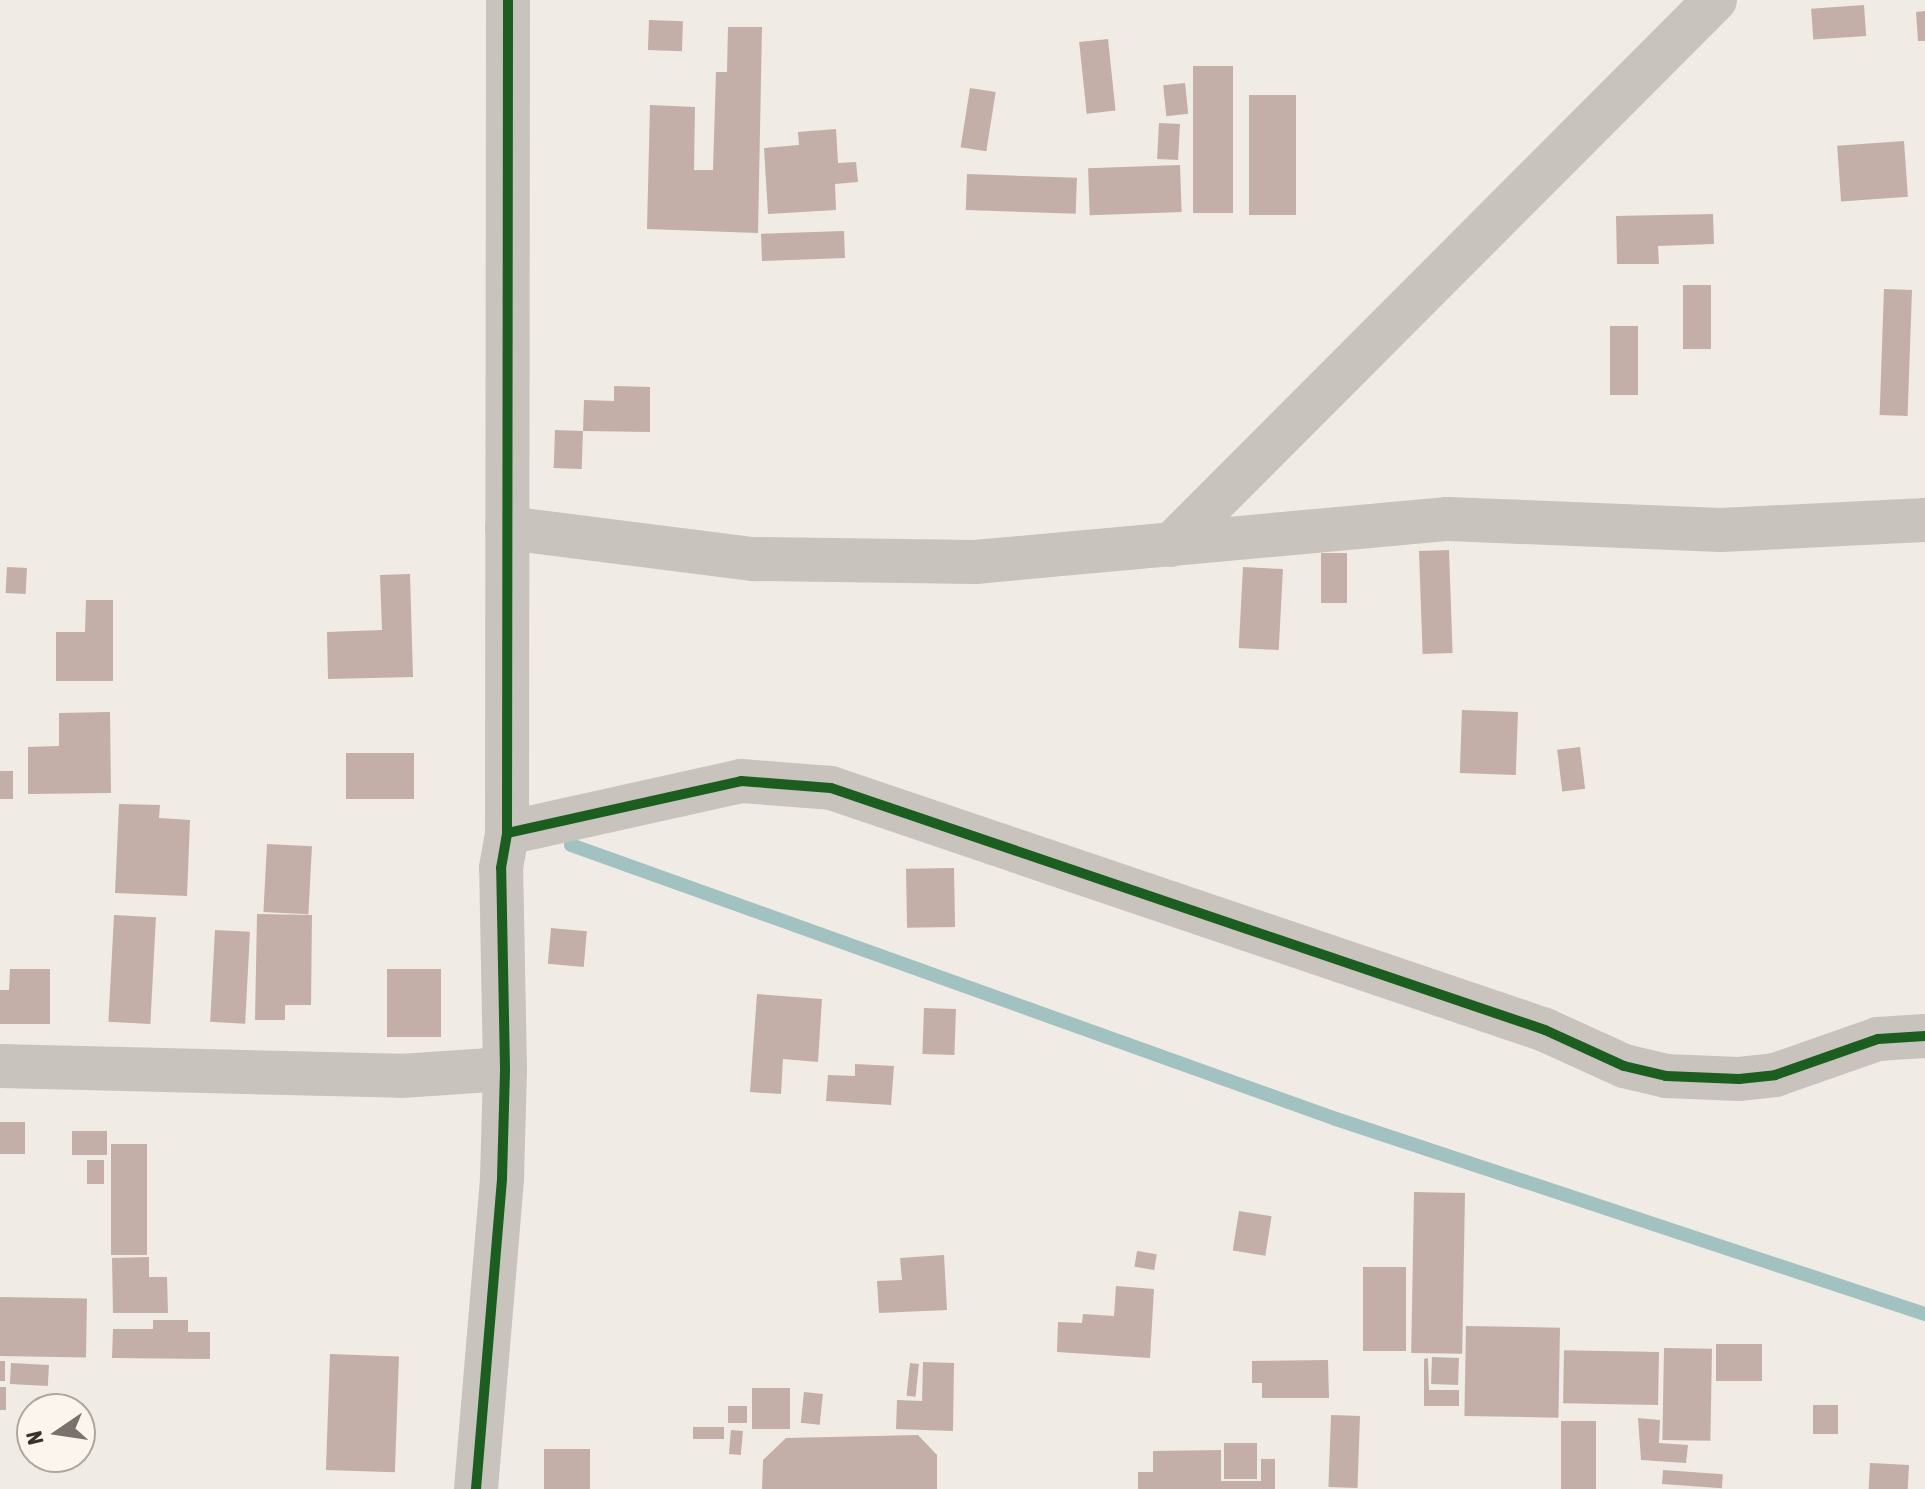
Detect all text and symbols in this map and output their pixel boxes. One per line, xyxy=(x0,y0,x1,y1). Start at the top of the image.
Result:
north arrow xyxy=(16,1393,96,1473)
text: N xyxy=(20,1429,49,1447)

